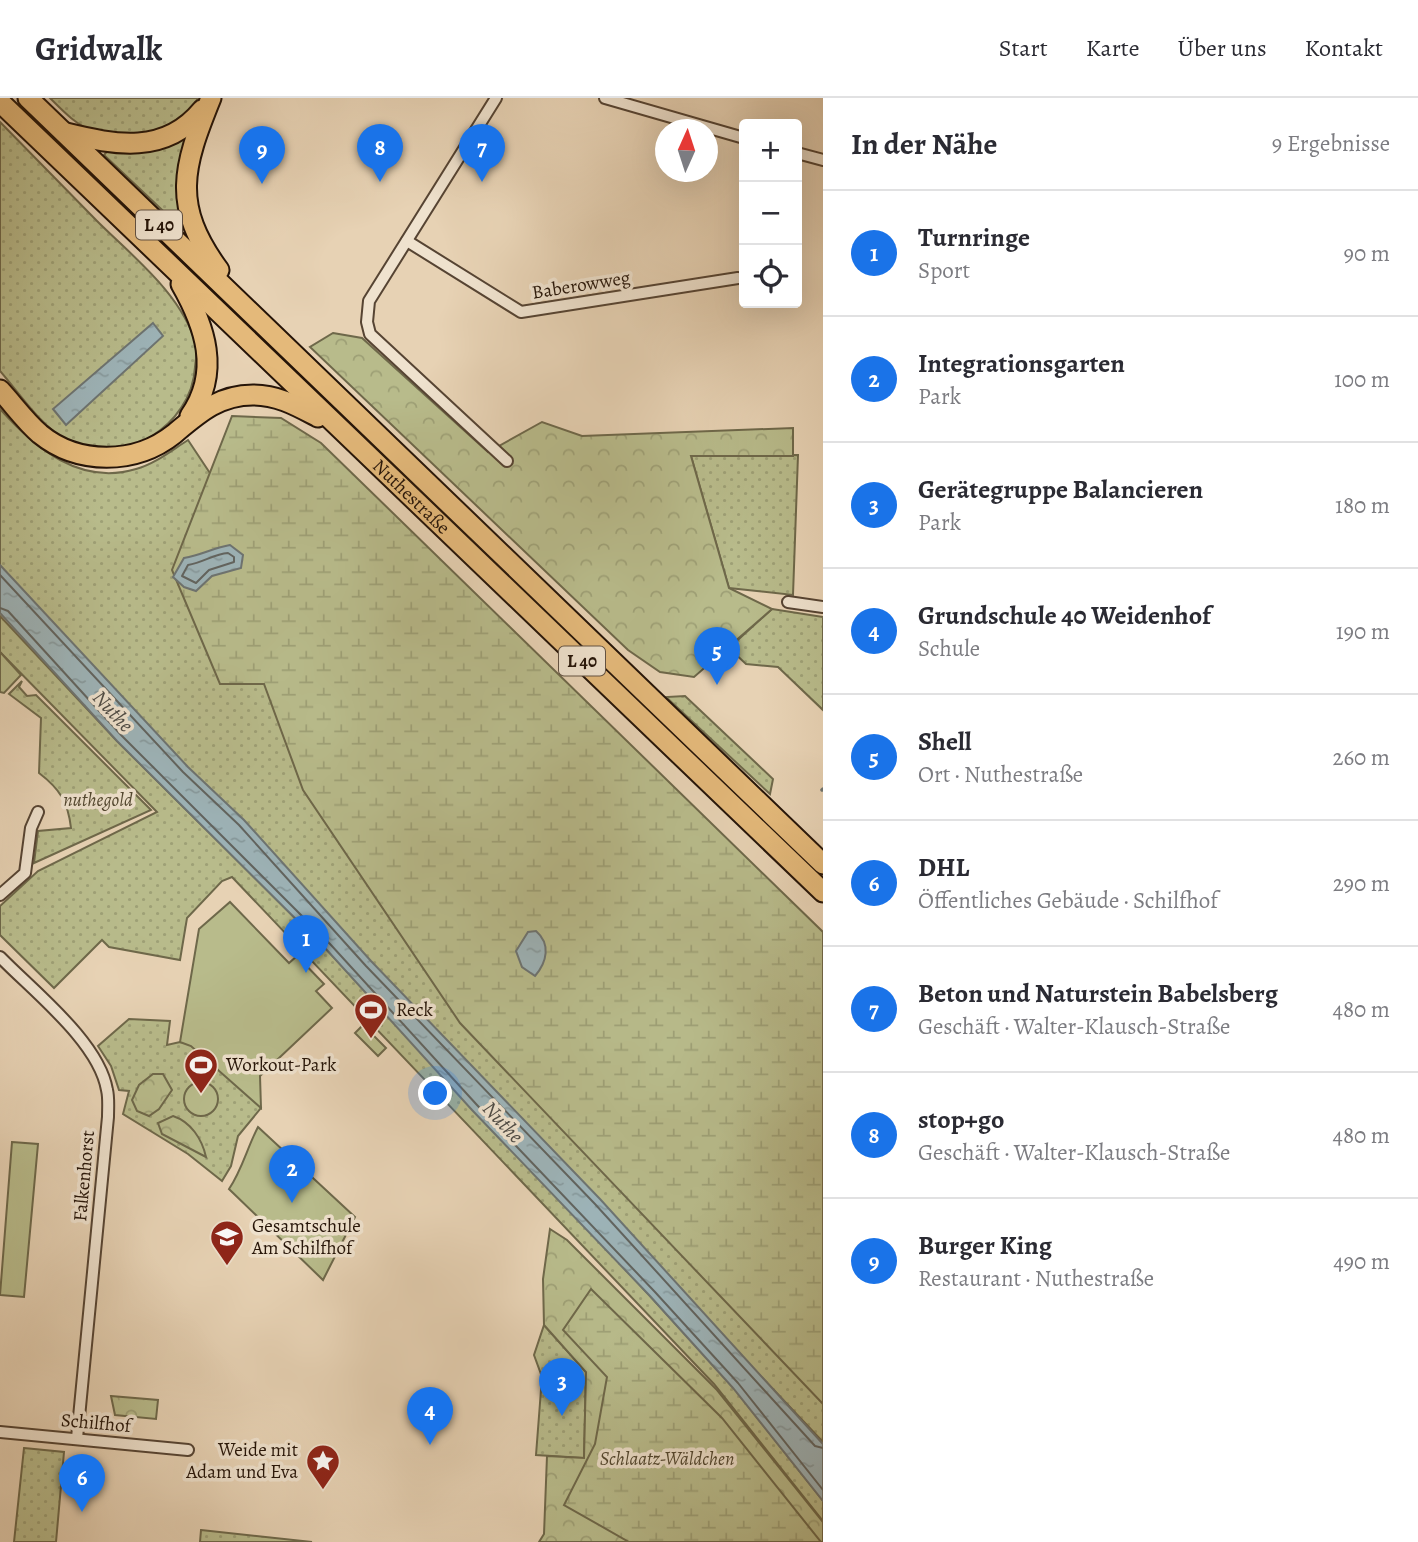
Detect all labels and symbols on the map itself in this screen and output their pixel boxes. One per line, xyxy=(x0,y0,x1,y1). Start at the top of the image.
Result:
north arrow xyxy=(655,119,718,182)
pin: 8 xyxy=(357,124,403,182)
pin: 7 xyxy=(459,124,505,182)
pin: 9 xyxy=(239,126,285,184)
road number: L 40 xyxy=(136,210,182,240)
street label: Baberowweg xyxy=(530,264,632,306)
street label: Nuthestraße xyxy=(367,453,456,540)
pin: 5 xyxy=(694,627,740,685)
road number: L 40 xyxy=(559,646,605,676)
water label: Nuthe xyxy=(86,684,140,738)
park label: nuthegold xyxy=(63,787,133,813)
pin: 1 xyxy=(283,915,329,973)
sports icon: Reck xyxy=(352,991,390,1040)
place label: Reck xyxy=(396,997,434,1023)
sports icon: Workout-Park xyxy=(182,1046,220,1095)
place label: Workout-Park xyxy=(225,1052,337,1078)
your location xyxy=(418,1076,452,1110)
water label: Nuthe xyxy=(476,1095,530,1149)
street label: Falkenhorst xyxy=(67,1129,101,1223)
pin: 2 xyxy=(269,1145,315,1203)
place label: Gesamtschule Am Schilfhof xyxy=(251,1213,361,1261)
school or university icon: Gesamtschule Am Schilfhof xyxy=(208,1218,246,1267)
pin: 3 xyxy=(539,1358,585,1416)
pin: 4 xyxy=(407,1387,453,1445)
street label: Schilfhof xyxy=(60,1407,135,1439)
place label: Weide mit Adam und Eva xyxy=(185,1437,298,1485)
place icon: Weide mit Adam und Eva xyxy=(304,1442,342,1491)
park label: Schlaatz-Wäldchen xyxy=(600,1446,734,1472)
pin: 6 xyxy=(59,1454,105,1512)

